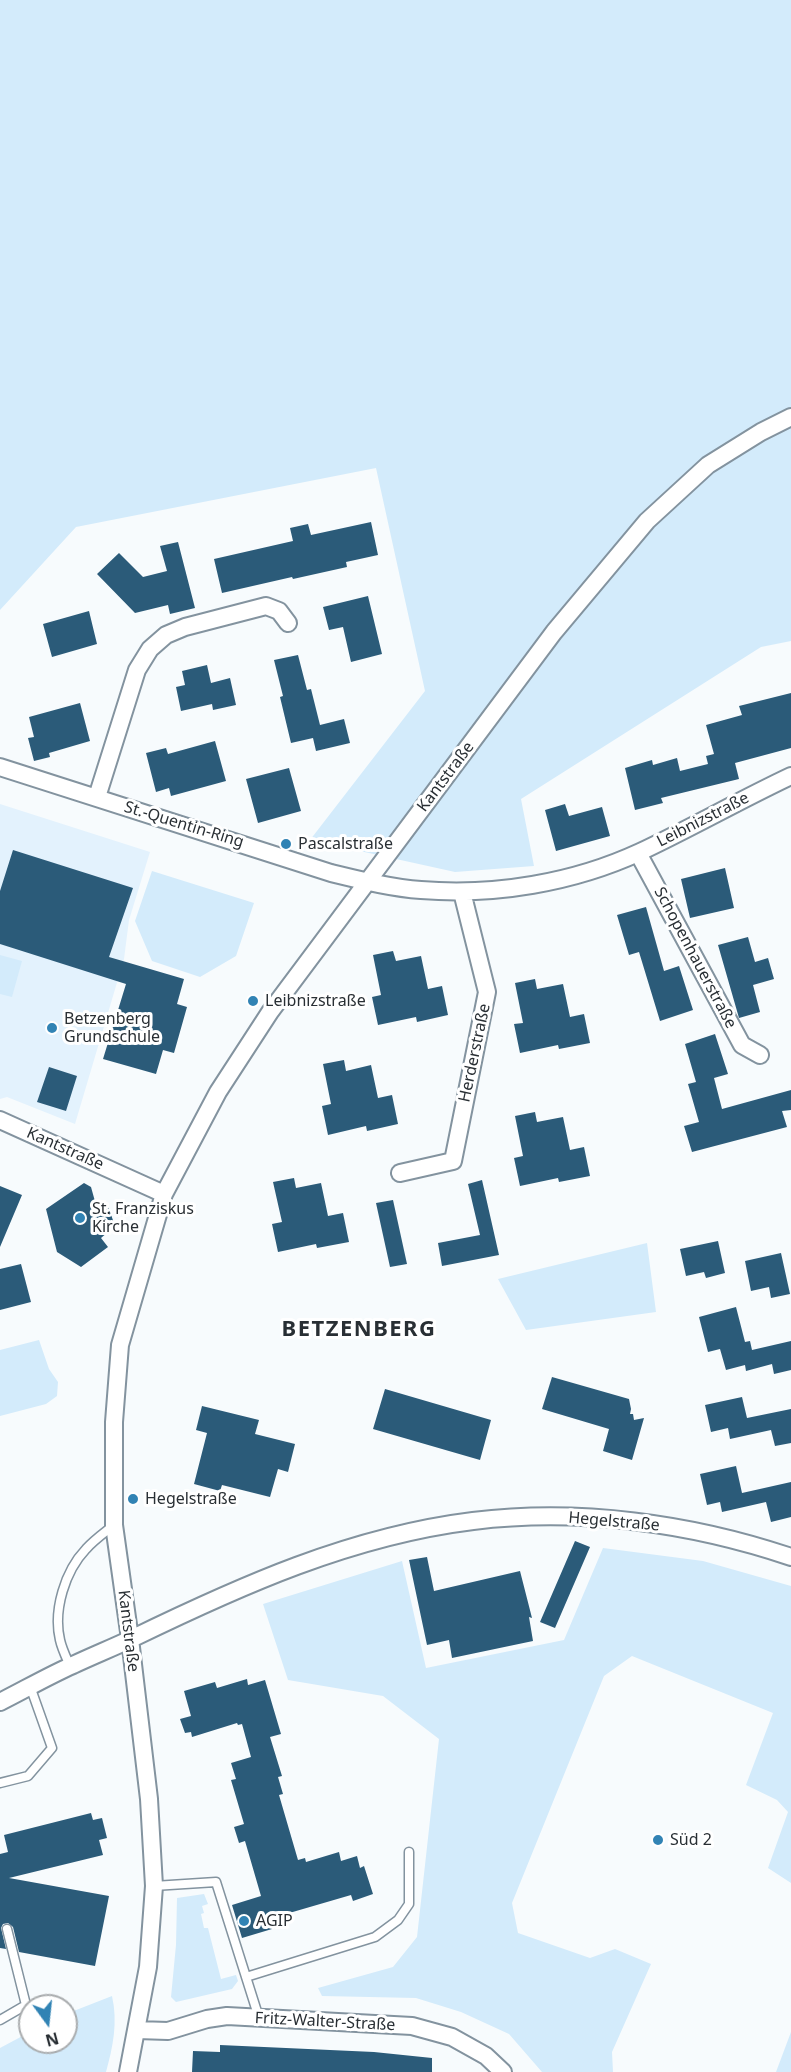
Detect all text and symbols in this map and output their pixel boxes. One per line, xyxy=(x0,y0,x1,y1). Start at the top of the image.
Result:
street label: Kantstraße xyxy=(414,738,478,816)
street label: Leibnizstraße xyxy=(654,789,752,851)
street label: St.-Quentin-Ring xyxy=(122,798,246,852)
place label: Pascalstraße xyxy=(298,834,393,854)
marker: Pascalstraße xyxy=(279,837,293,851)
street label: Schopenhauerstraße xyxy=(650,884,740,1032)
place label: Leibnizstraße xyxy=(265,991,366,1011)
marker: Leibnizstraße xyxy=(246,994,260,1008)
street label: Herderstraße xyxy=(455,1002,495,1104)
place label: Betzenberg Grundschule xyxy=(64,1009,160,1047)
marker: Betzenberg Grundschule xyxy=(45,1021,59,1035)
street label: Kantstraße xyxy=(23,1123,107,1175)
place label: St. Franziskus Kirche xyxy=(92,1199,194,1237)
marker: St. Franziskus Kirche xyxy=(73,1211,87,1225)
district label: BETZENBERG xyxy=(282,1317,436,1343)
place label: Hegelstraße xyxy=(145,1489,237,1509)
marker: Hegelstraße xyxy=(126,1492,140,1506)
street label: Hegelstraße xyxy=(567,1508,661,1536)
street label: Kantstraße xyxy=(113,1589,143,1673)
place label: Süd 2 xyxy=(670,1830,712,1850)
marker: Süd 2 xyxy=(651,1833,665,1847)
place label: AGIP xyxy=(256,1911,293,1931)
marker: AGIP xyxy=(237,1914,251,1928)
north arrow xyxy=(18,1994,78,2054)
street label: Fritz-Walter-Straße xyxy=(254,2009,396,2035)
text: N xyxy=(43,2027,61,2052)

